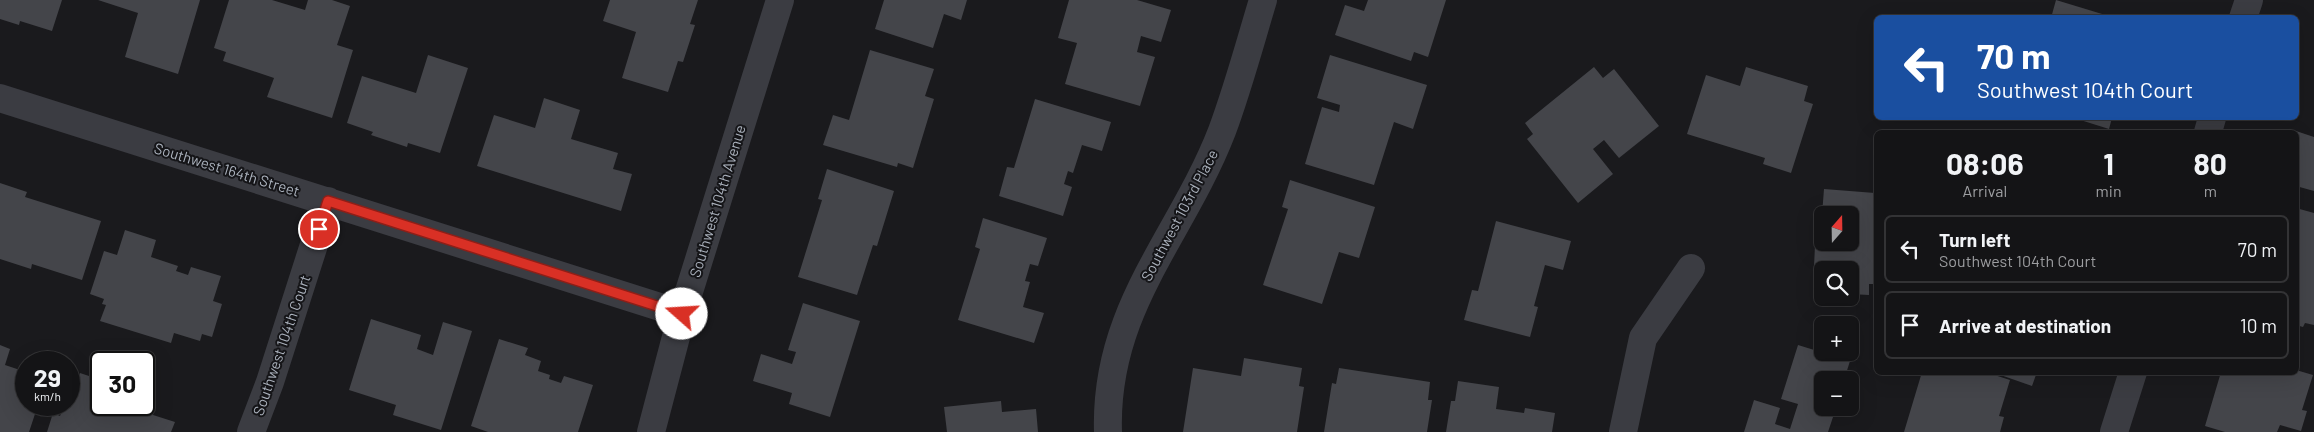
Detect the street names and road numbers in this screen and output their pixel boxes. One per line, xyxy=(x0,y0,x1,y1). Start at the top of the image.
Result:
street label: Southwest 104th Avenue xyxy=(685,122,749,280)
street label: Southwest 164th Street xyxy=(152,138,302,200)
street label: Southwest 103rd Place xyxy=(1137,146,1221,284)
street label: Southwest 104th Court xyxy=(248,272,314,418)

